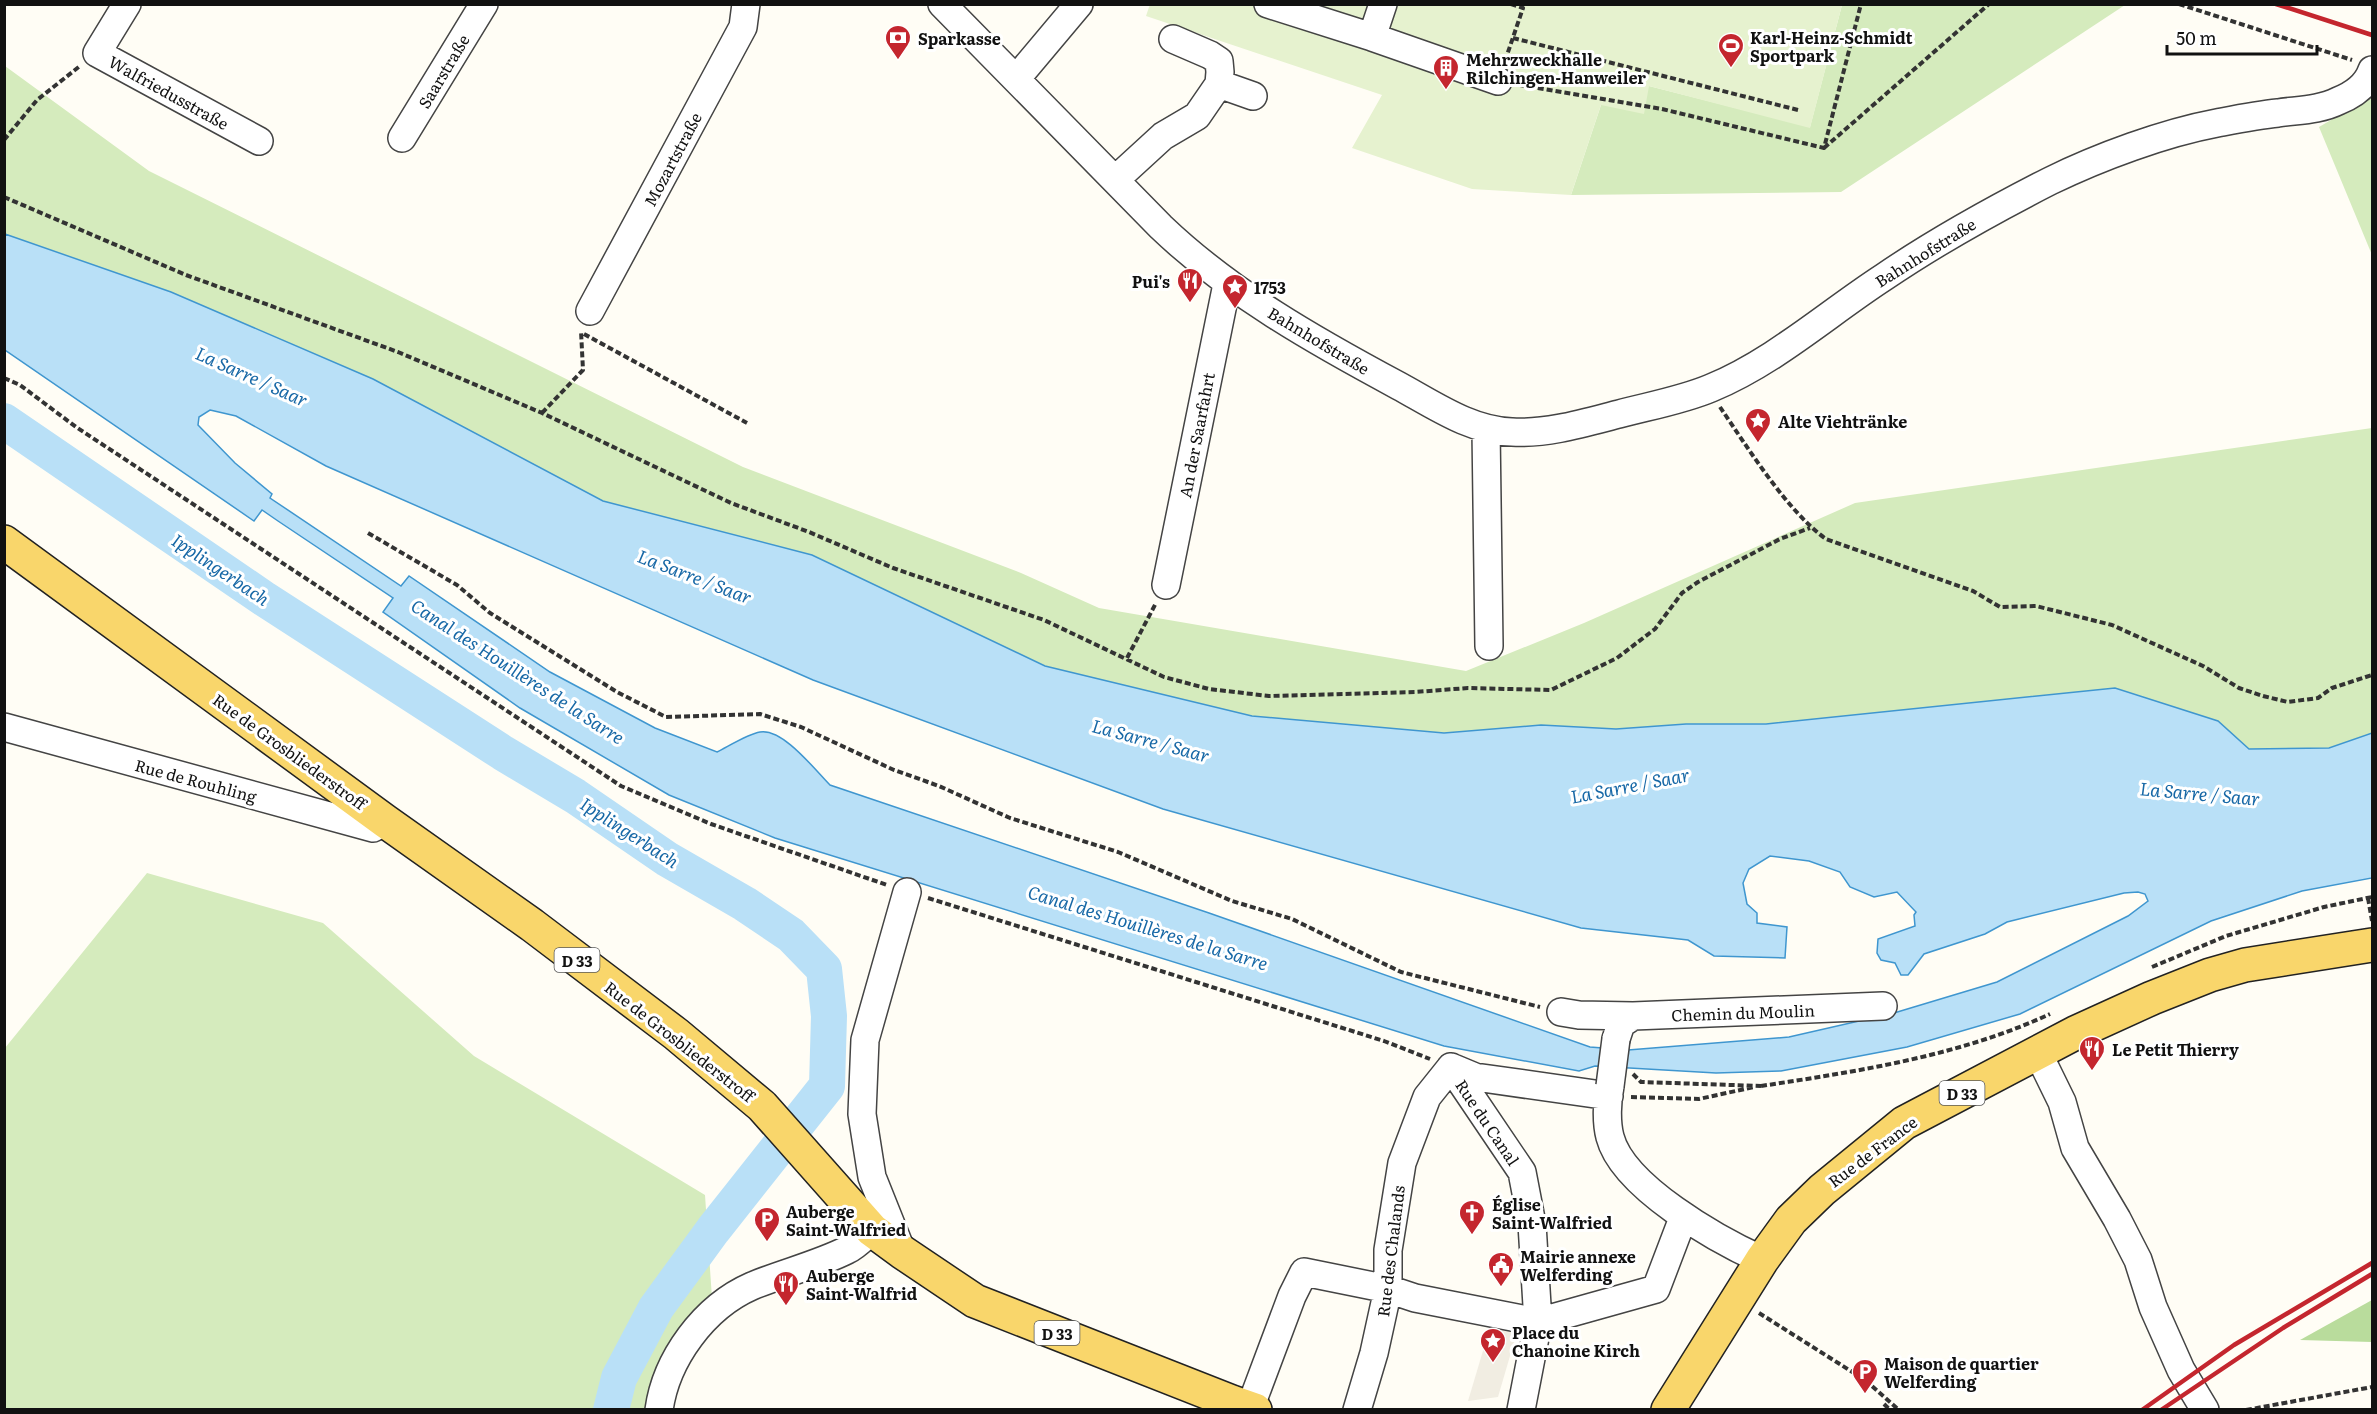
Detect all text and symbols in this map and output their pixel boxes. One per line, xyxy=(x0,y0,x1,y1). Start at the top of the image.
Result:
scale bar xyxy=(2167,18,2317,56)
bank icon: Sparkasse xyxy=(883,23,913,61)
text: 50 m xyxy=(2176,24,2217,51)
place label: Karl-Heinz-Schmidt Sportpark xyxy=(1750,25,1913,67)
place label: Sparkasse xyxy=(918,26,1001,50)
street label: Saarstraße xyxy=(411,29,475,113)
sports icon: Karl-Heinz-Schmidt Sportpark xyxy=(1716,31,1746,69)
place label: Mehrzweckhalle Rilchingen-Hanweiler xyxy=(1466,47,1646,89)
street label: Walfriedusstraße xyxy=(105,49,233,135)
building icon: Mehrzweckhalle Rilchingen-Hanweiler xyxy=(1431,53,1461,91)
street label: Mozartstraße xyxy=(637,108,707,210)
street label: Bahnhofstraße xyxy=(1870,211,1980,293)
restaurant icon: Pui's xyxy=(1175,266,1205,304)
place label: Pui's xyxy=(1132,269,1170,293)
place icon: 1753 xyxy=(1220,272,1250,310)
place label: 1753 xyxy=(1254,275,1286,299)
street label: Bahnhofstraße xyxy=(1264,300,1374,380)
water label: La Sarre / Saar xyxy=(191,339,313,413)
street label: An der Saarfahrt xyxy=(1172,370,1220,500)
place icon: Alte Viehtränke xyxy=(1743,406,1773,444)
place label: Alte Viehtränke xyxy=(1778,409,1907,433)
water label: Ipplingerbach xyxy=(167,526,276,612)
water label: La Sarre / Saar xyxy=(634,542,756,610)
water label: Canal des Houillères de la Sarre xyxy=(406,592,630,750)
street label: Rue de Grosbliederstroff xyxy=(208,687,373,816)
water label: La Sarre / Saar xyxy=(1089,711,1213,769)
street label: Rue de Rouhling xyxy=(133,752,260,808)
water label: La Sarre / Saar xyxy=(1568,760,1692,810)
water label: La Sarre / Saar xyxy=(2139,774,2261,812)
water label: Ipplingerbach xyxy=(575,790,685,874)
water label: Canal des Houillères de la Sarre xyxy=(1025,878,1271,976)
road number: D 33 xyxy=(554,948,600,972)
street label: Rue de Grosbliederstroff xyxy=(600,975,761,1108)
street label: Chemin du Moulin xyxy=(1671,997,1816,1026)
restaurant icon: Le Petit Thierry xyxy=(2077,1034,2107,1072)
place label: Le Petit Thierry xyxy=(2112,1037,2239,1061)
street label: Rue du Canal xyxy=(1450,1074,1526,1170)
road number: D 33 xyxy=(1940,1081,1984,1105)
street label: Rue de France xyxy=(1822,1110,1922,1192)
street label: Rue des Chalands xyxy=(1370,1184,1410,1318)
place label: Église Saint-Walfried xyxy=(1492,1192,1613,1234)
church icon: Église Saint-Walfried xyxy=(1457,1198,1487,1236)
place label: Auberge Saint-Walfried xyxy=(786,1199,907,1241)
parking icon: Auberge Saint-Walfried xyxy=(752,1205,782,1243)
place label: Mairie annexe Welferding xyxy=(1520,1244,1636,1286)
public building icon: Mairie annexe Welferding xyxy=(1486,1250,1516,1288)
place label: Auberge Saint-Walfrid xyxy=(806,1263,918,1305)
restaurant icon: Auberge Saint-Walfrid xyxy=(771,1269,801,1307)
place label: Place du Chanoine Kirch xyxy=(1512,1320,1640,1362)
road number: D 33 xyxy=(1034,1321,1080,1345)
place icon: Place du Chanoine Kirch xyxy=(1478,1326,1508,1364)
place label: Maison de quartier Welferding xyxy=(1884,1351,2039,1393)
parking icon: Maison de quartier Welferding xyxy=(1850,1357,1880,1395)

